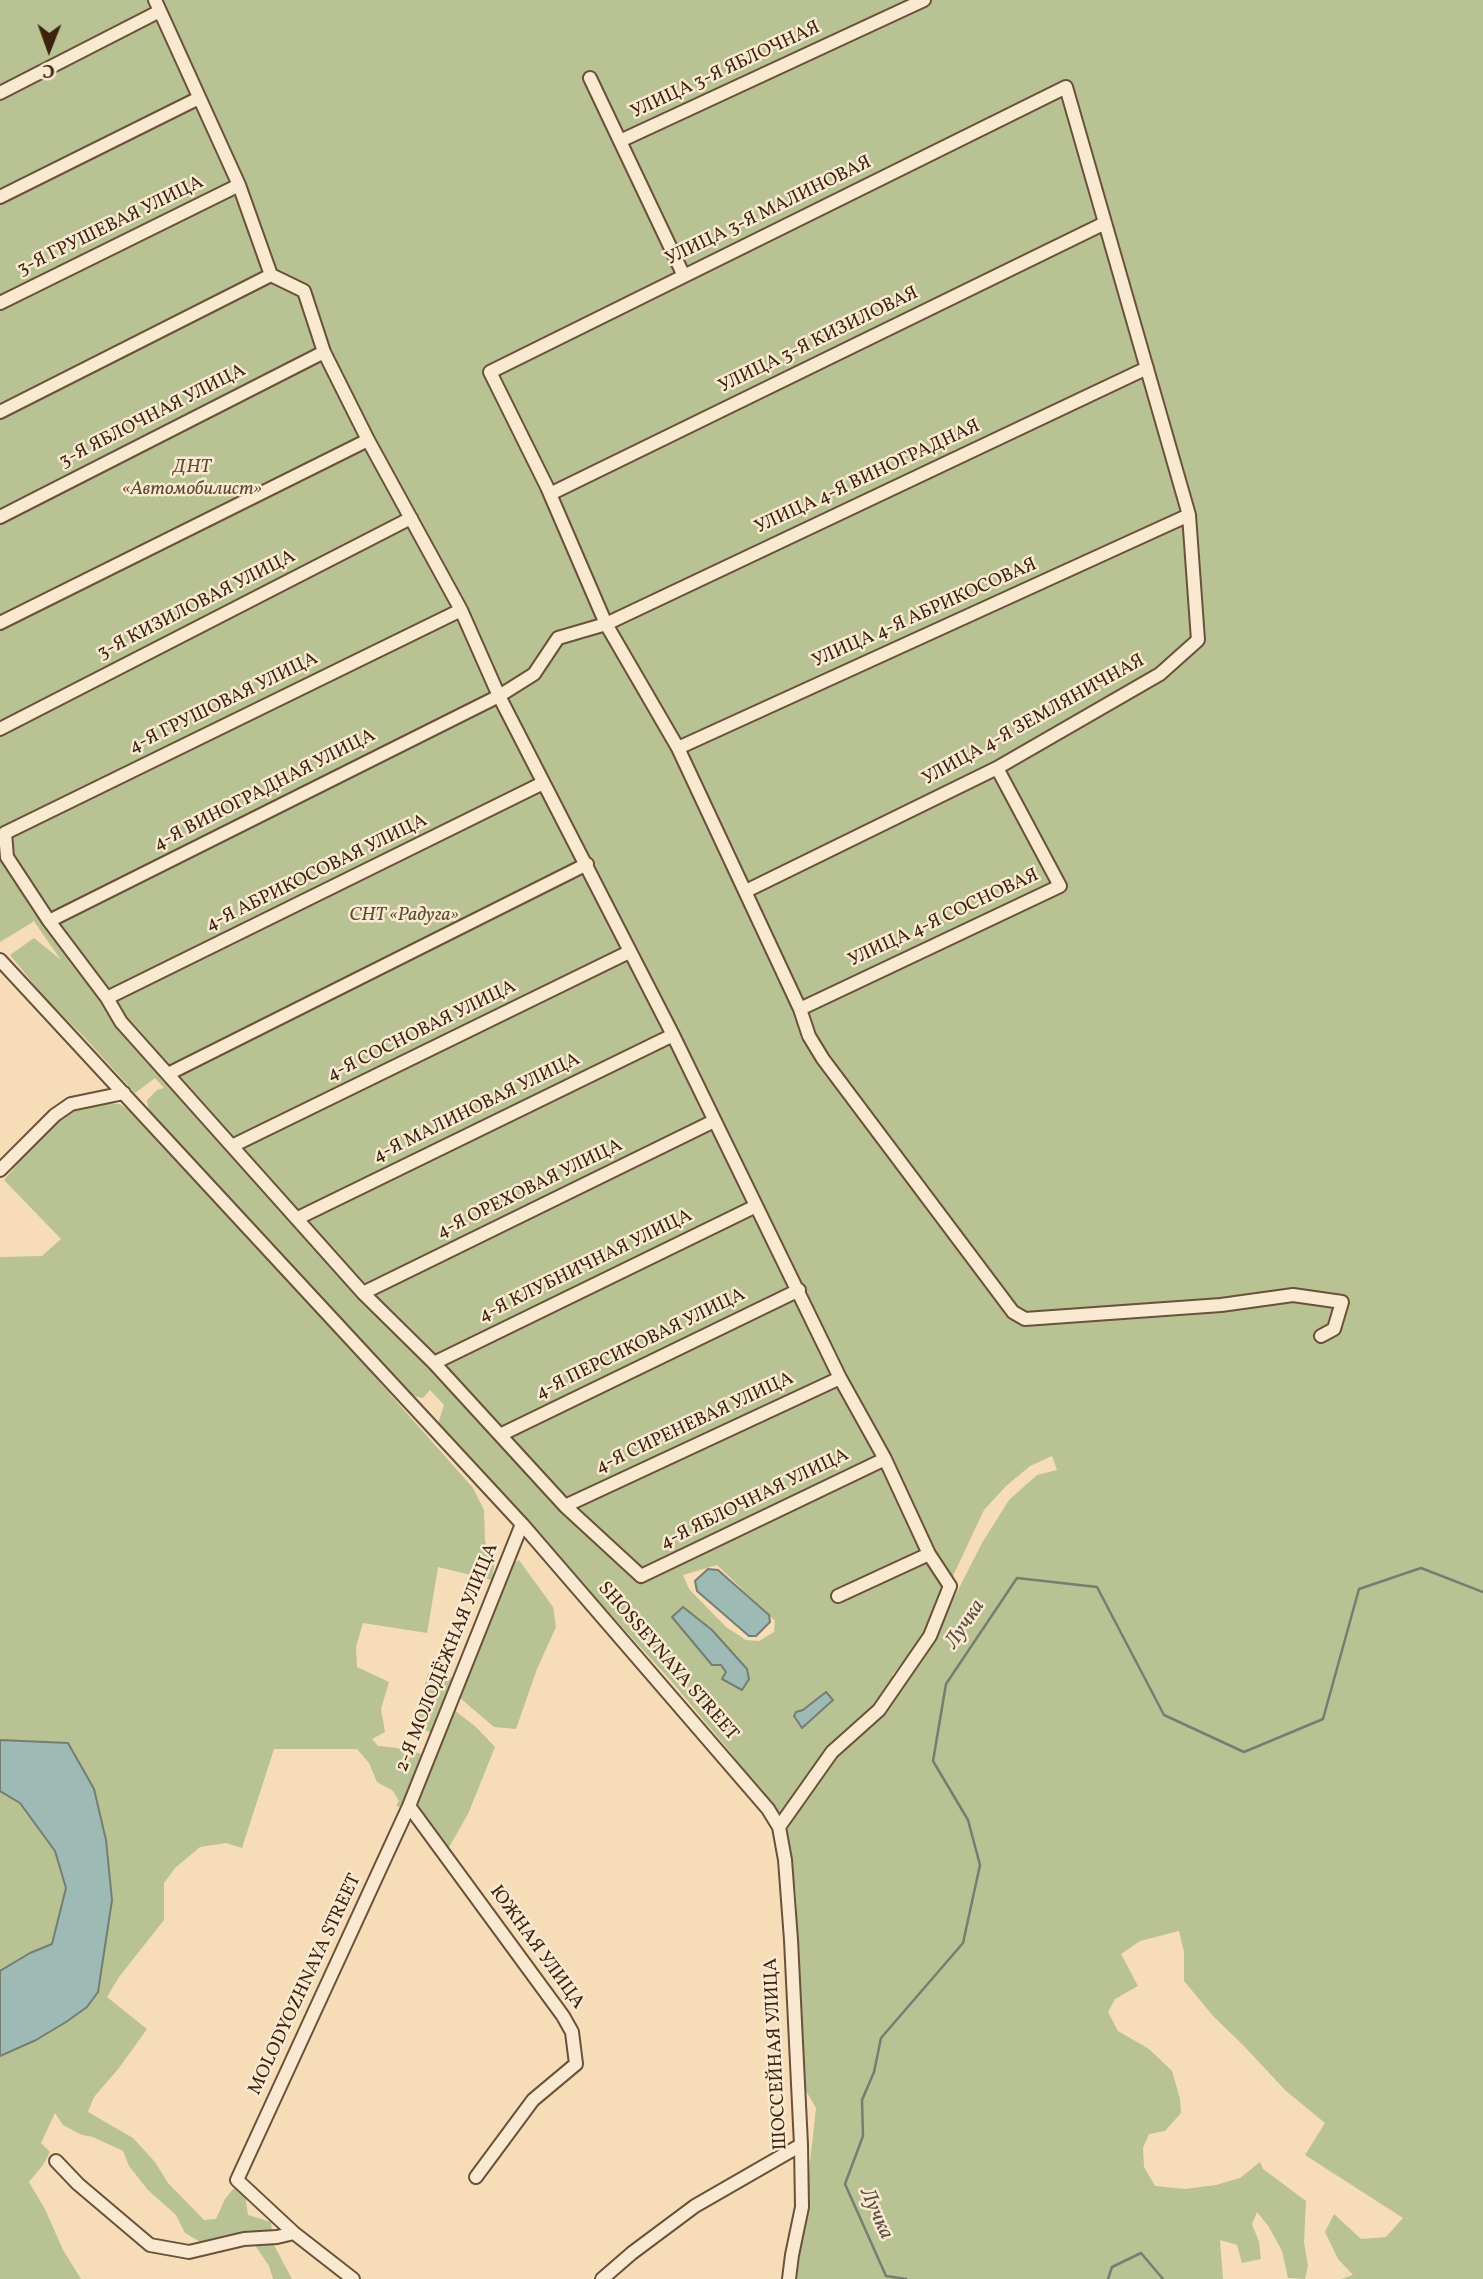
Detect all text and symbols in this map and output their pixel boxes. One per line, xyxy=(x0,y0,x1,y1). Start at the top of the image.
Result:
north arrow xyxy=(14,14,84,84)
street label: УЛИЦА 3-Я ЯБЛОЧНАЯ xyxy=(628,17,824,125)
text: С xyxy=(42,57,55,83)
street label: УЛИЦА 3-Я МАЛИНОВАЯ xyxy=(662,152,876,272)
street label: 3-Я ГРУШЕВАЯ УЛИЦА xyxy=(14,172,208,282)
street label: УЛИЦА 3-Я КИЗИЛОВАЯ xyxy=(715,283,923,399)
street label: 3-Я ЯБЛОЧНАЯ УЛИЦА xyxy=(56,360,250,474)
street label: УЛИЦА 4-Я ВИНОГРАДНАЯ xyxy=(752,416,984,540)
park label: ДНТ «Автомобилист» xyxy=(122,458,262,502)
street label: 3-Я КИЗИЛОВАЯ УЛИЦА xyxy=(94,546,300,666)
street label: УЛИЦА 4-Я АБРИКОСОВАЯ xyxy=(809,554,1041,674)
street label: 4-Я ГРУШОВАЯ УЛИЦА xyxy=(126,648,322,760)
street label: УЛИЦА 4-Я ЗЕМЛЯНИЧНАЯ xyxy=(919,650,1149,792)
street label: 4-Я ВИНОГРАДНАЯ УЛИЦА xyxy=(150,725,380,857)
street label: 4-Я АБРИКОСОВАЯ УЛИЦА xyxy=(203,810,431,938)
street label: УЛИЦА 4-Я СОСНОВАЯ xyxy=(845,865,1043,973)
park label: СНТ «Радуга» xyxy=(349,906,459,928)
street label: 4-Я СОСНОВАЯ УЛИЦА xyxy=(324,976,520,1088)
street label: 4-Я МАЛИНОВАЯ УЛИЦА xyxy=(370,1049,584,1169)
street label: 4-Я ОРЕХОВАЯ УЛИЦА xyxy=(433,1135,627,1245)
street label: 4-Я КЛУБНИЧНАЯ УЛИЦА xyxy=(475,1205,697,1329)
street label: 4-Я ПЕРСИКОВАЯ УЛИЦА xyxy=(532,1284,750,1406)
street label: 4-Я СИРЕНЕВАЯ УЛИЦА xyxy=(592,1368,798,1480)
street label: 4-Я ЯБЛОЧНАЯ УЛИЦА xyxy=(657,1444,853,1556)
street label: 2-Я МОЛОДЁЖНАЯ УЛИЦА xyxy=(392,1540,504,1776)
street label: SHOSSEYNAYA STREET xyxy=(592,1578,742,1746)
water label: Лучка xyxy=(940,1596,992,1654)
street label: MOLODYOZHNAYA STREET xyxy=(245,1871,367,2099)
street label: ЮЖНАЯ УЛИЦА xyxy=(484,1882,588,2014)
street label: ШОССЕЙНАЯ УЛИЦА xyxy=(761,1957,793,2151)
water label: Лучка xyxy=(853,2184,897,2244)

